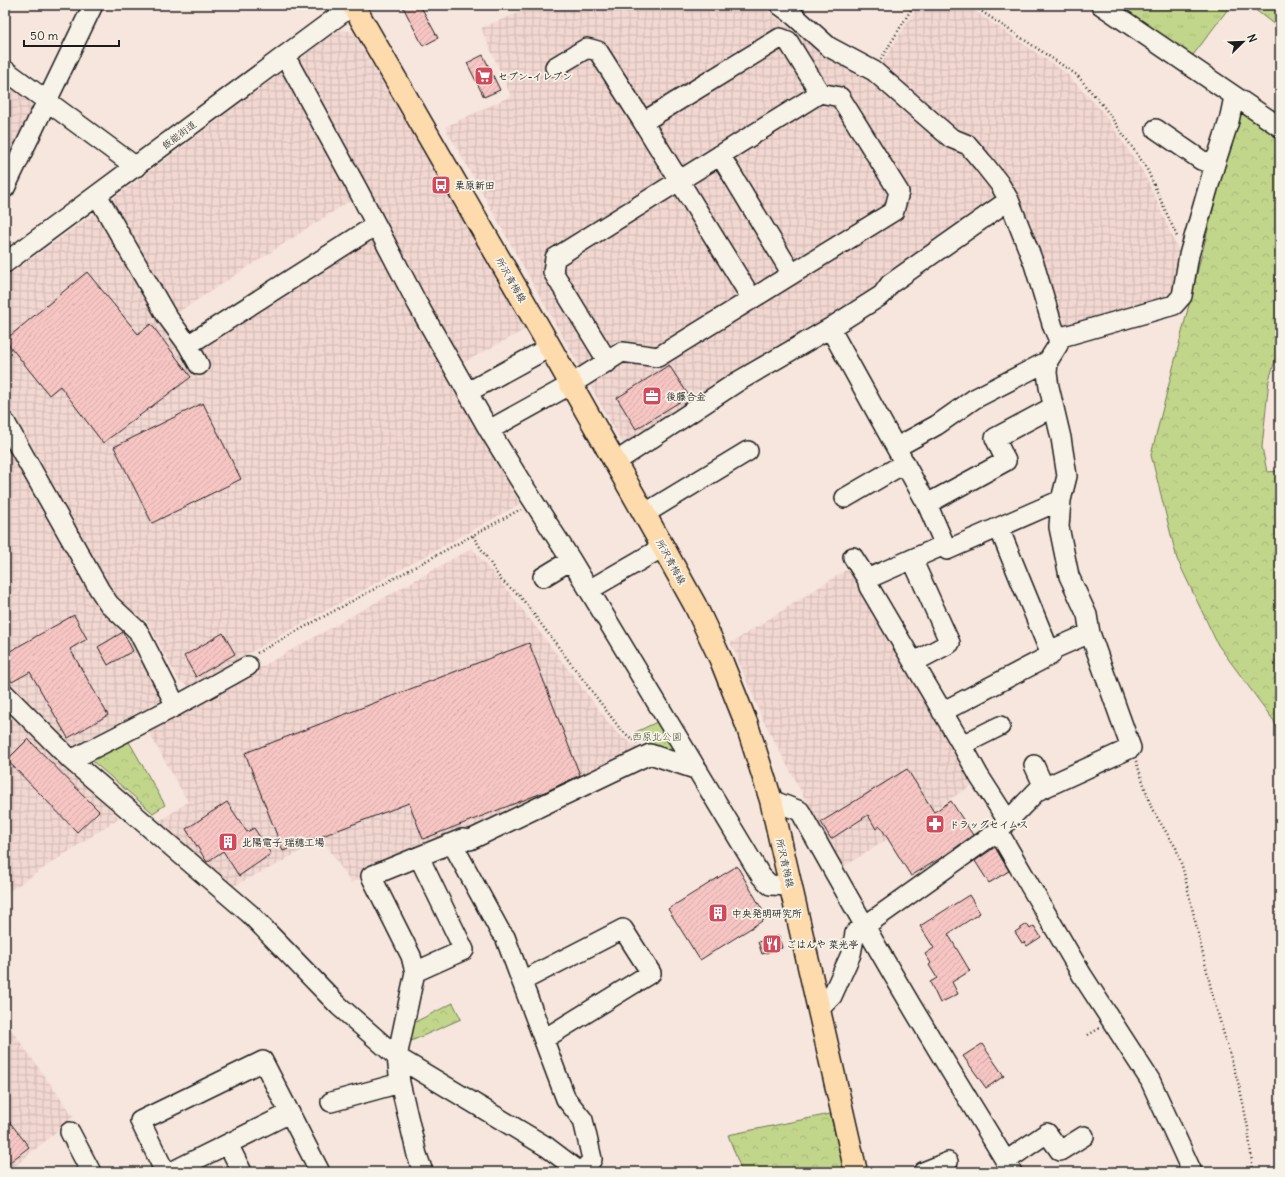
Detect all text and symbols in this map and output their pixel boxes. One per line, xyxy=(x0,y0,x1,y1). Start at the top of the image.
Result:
scale bar xyxy=(24,22,119,48)
north arrow xyxy=(1223,22,1263,62)
text: 50 m xyxy=(30,28,59,43)
text: N xyxy=(1244,32,1260,44)
supermarket icon: セブン-イレブン xyxy=(473,65,495,87)
place label: セブン-イレブン xyxy=(498,70,572,83)
street label: 飯能街道 xyxy=(159,118,199,152)
bus stop icon: 栗原新田 xyxy=(430,174,452,196)
place label: 栗原新田 xyxy=(455,179,495,192)
street label: 所沢青梅線 xyxy=(493,255,529,305)
office icon: 後藤合金 xyxy=(641,385,663,407)
place label: 後藤合金 xyxy=(666,390,706,403)
street label: 所沢青梅線 xyxy=(653,537,689,587)
park label: 西原北公園 xyxy=(632,730,682,743)
pharmacy icon: ドラッグセイムス xyxy=(924,813,946,835)
place label: ドラッグセイムス xyxy=(949,818,1029,831)
building icon: 北陽電子 瑞穂工場 xyxy=(217,831,239,853)
place label: 北陽電子 瑞穂工場 xyxy=(242,836,324,849)
street label: 所沢青梅線 xyxy=(773,837,797,889)
building icon: 中央発明研究所 xyxy=(707,902,729,924)
place label: 中央発明研究所 xyxy=(732,907,802,920)
restaurant icon: ごはんや 菜光亭 xyxy=(761,933,783,955)
place label: ごはんや 菜光亭 xyxy=(786,938,858,951)

